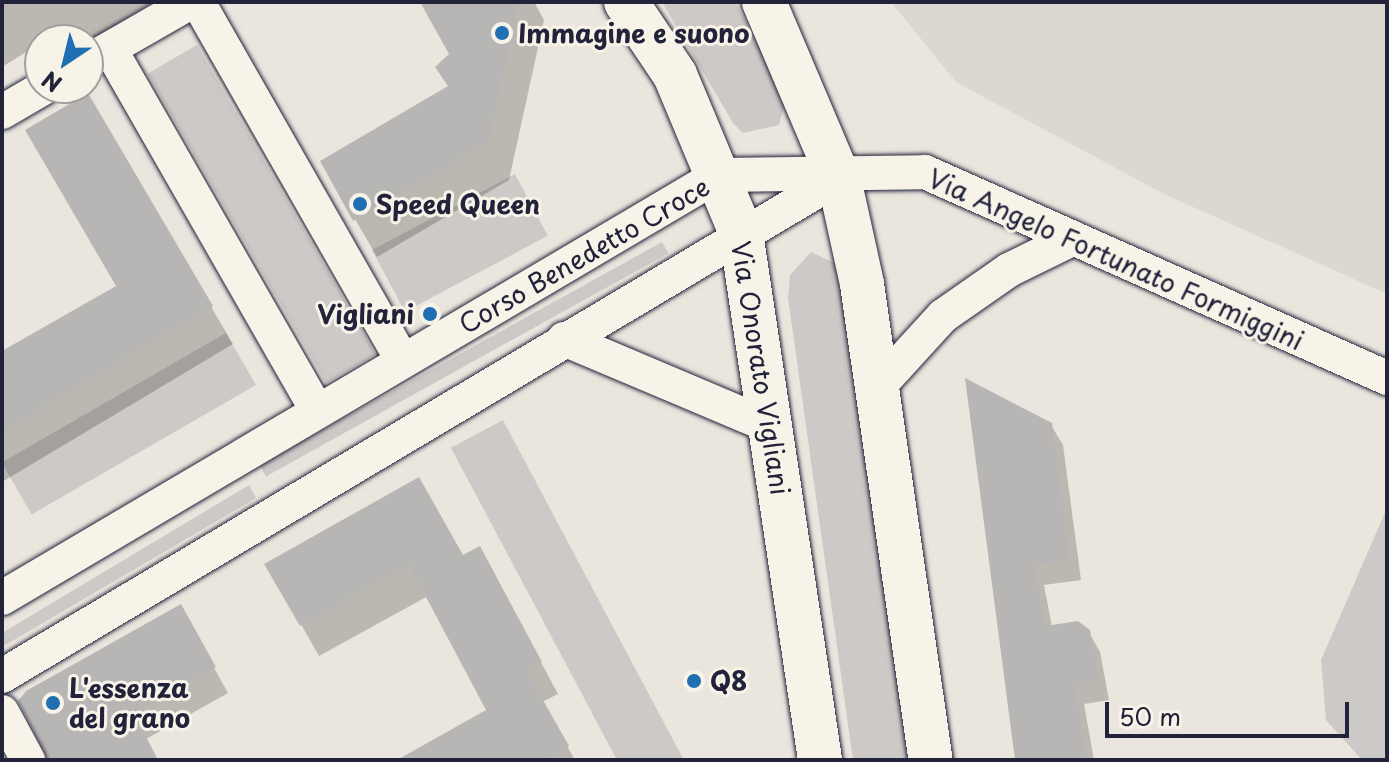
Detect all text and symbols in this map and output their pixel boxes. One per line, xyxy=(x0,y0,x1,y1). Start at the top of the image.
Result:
place label: Immagine e suono xyxy=(518,17,752,49)
north arrow xyxy=(24,24,104,104)
marker: Immagine e suono xyxy=(493,24,511,42)
text: N xyxy=(34,64,68,101)
street label: Via Angelo Fortunato Formiggini xyxy=(923,162,1309,356)
street label: Corso Benedetto Croce xyxy=(451,169,717,341)
place label: Speed Queen xyxy=(376,188,544,220)
marker: Speed Queen xyxy=(351,195,369,213)
street label: Via Onorato Vigliani xyxy=(726,240,796,496)
place label: Vigliani xyxy=(317,298,414,330)
marker: Vigliani xyxy=(421,305,439,323)
place label: Q8 xyxy=(710,665,747,697)
place label: L'essenza del grano xyxy=(69,672,192,734)
marker: Q8 xyxy=(685,672,703,690)
scale bar xyxy=(1109,686,1353,736)
marker: L'essenza del grano xyxy=(44,694,62,712)
text: 50 m xyxy=(1119,698,1181,734)

